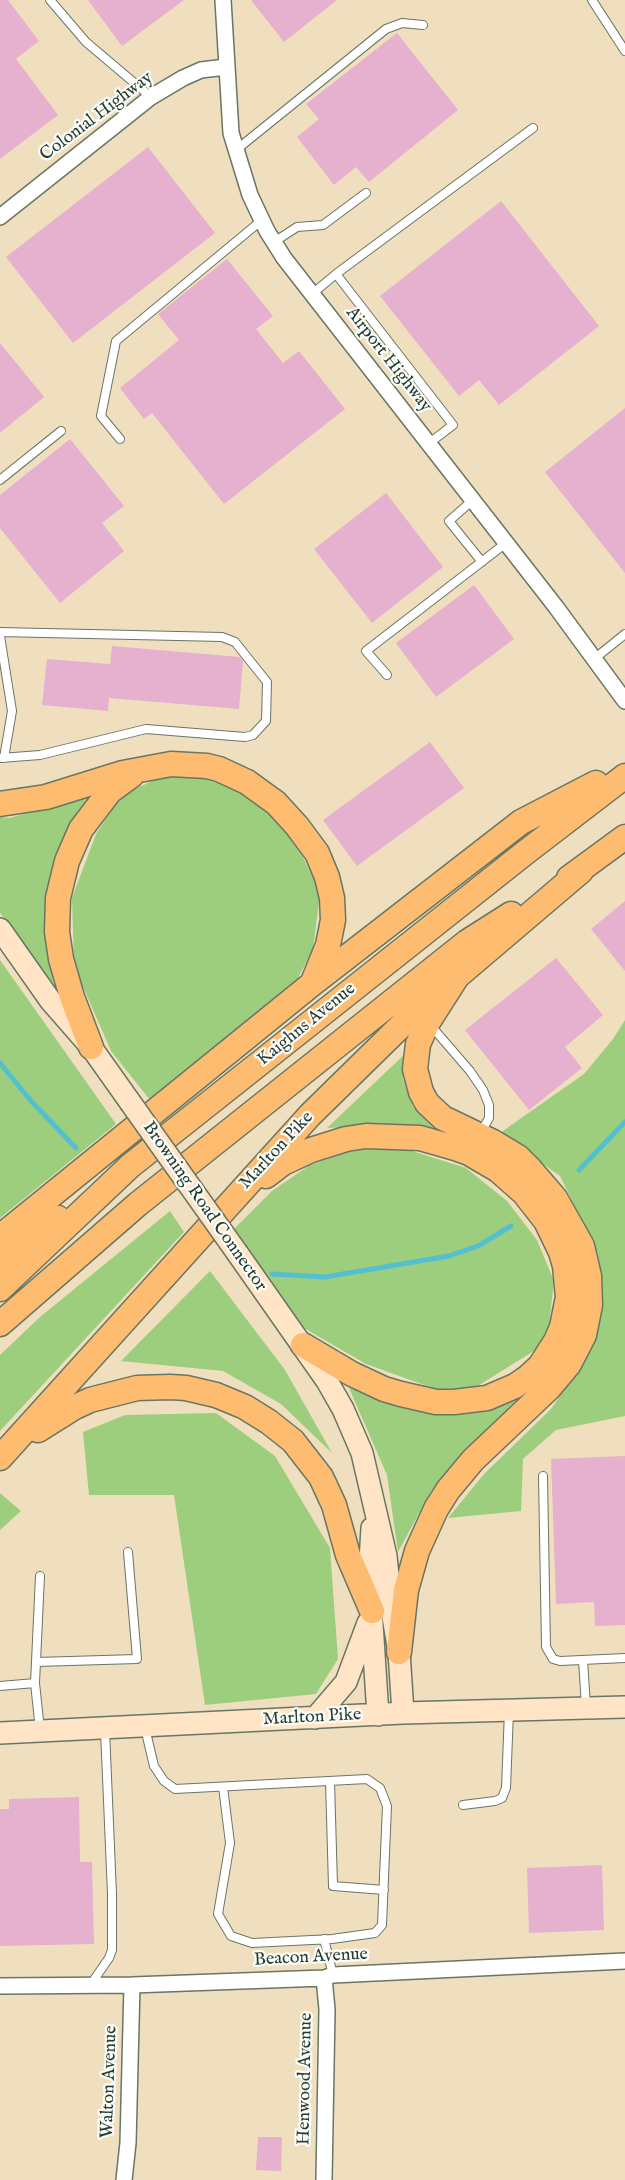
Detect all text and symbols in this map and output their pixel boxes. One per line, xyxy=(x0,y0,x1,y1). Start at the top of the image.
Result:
street label: Colonial Highway xyxy=(36,68,158,166)
street label: Airport Highway xyxy=(340,303,436,417)
street label: Kaighns Avenue xyxy=(254,979,360,1071)
street label: Marlton Pike xyxy=(236,1108,318,1194)
street label: Browning Road Connector xyxy=(137,1118,271,1296)
street label: Marlton Pike xyxy=(262,1705,362,1731)
street label: Beacon Avenue xyxy=(254,1944,368,1972)
street label: Henwood Avenue xyxy=(294,2013,318,2145)
street label: Walton Avenue xyxy=(97,2025,123,2139)

